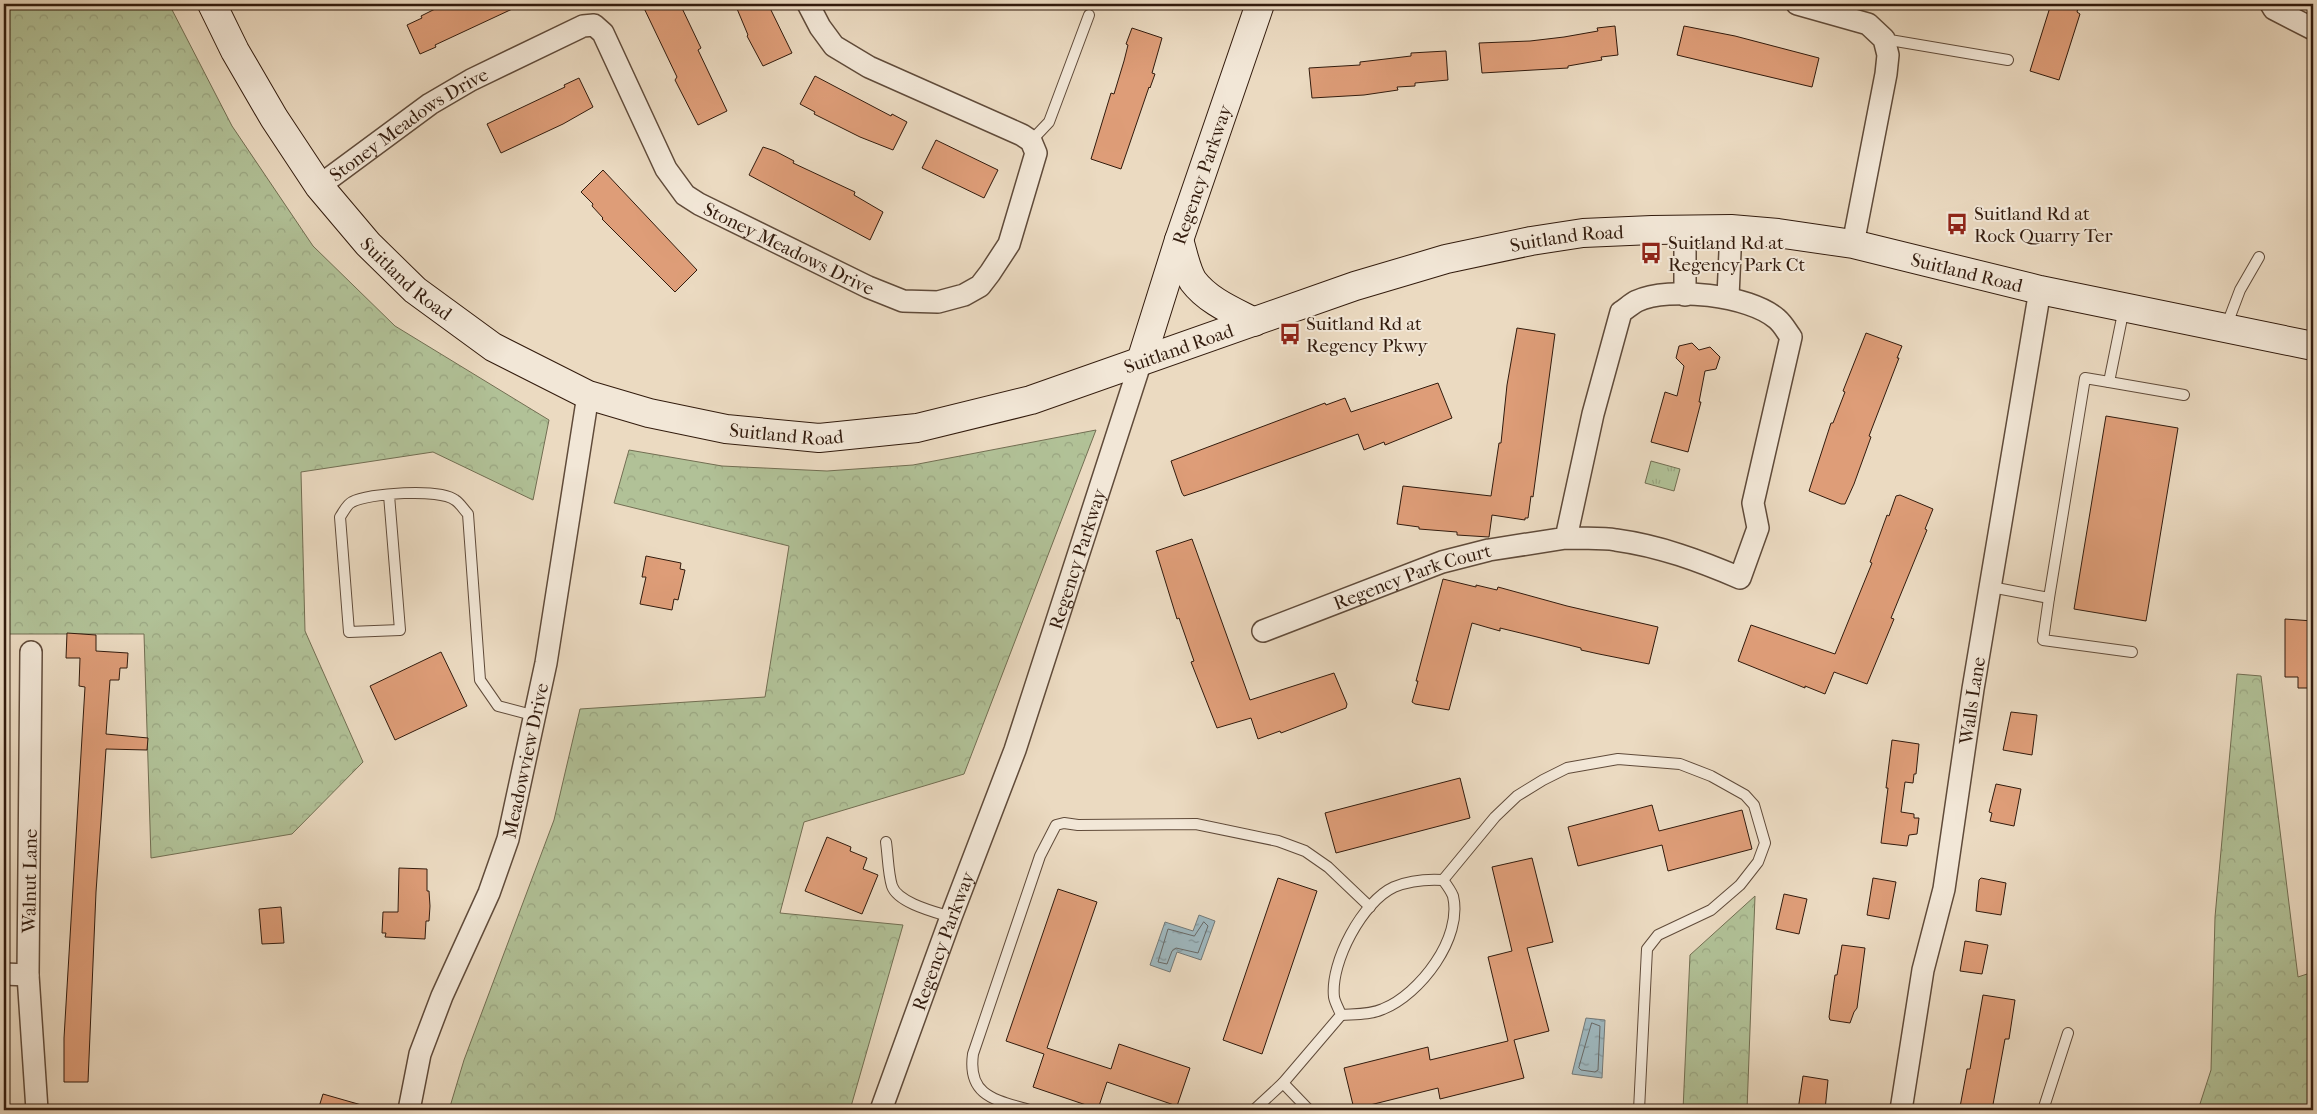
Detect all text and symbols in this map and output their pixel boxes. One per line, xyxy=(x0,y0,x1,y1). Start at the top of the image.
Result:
street label: Stoney Meadows Drive xyxy=(325,64,492,186)
street label: Regency Parkway xyxy=(1168,101,1237,248)
street label: Stoney Meadows Drive xyxy=(700,198,877,300)
place label: Suitland Rd at Rock Quarry Ter xyxy=(1974,203,2114,247)
bus stop icon: Suitland Rd at Rock Quarry Ter xyxy=(1944,211,1970,237)
street label: Suitland Road xyxy=(1508,221,1625,257)
place label: Suitland Rd at Regency Park Ct xyxy=(1668,232,1806,276)
street label: Suitland Road xyxy=(355,233,456,326)
bus stop icon: Suitland Rd at Regency Park Ct xyxy=(1638,240,1664,266)
street label: Suitland Road xyxy=(1908,249,2026,298)
place label: Suitland Rd at Regency Pkwy xyxy=(1306,313,1428,357)
street label: Suitland Road xyxy=(1121,319,1237,378)
bus stop icon: Suitland Rd at Regency Pkwy xyxy=(1277,321,1303,347)
street label: Suitland Road xyxy=(728,419,845,450)
street label: Regency Parkway xyxy=(1045,485,1111,632)
street label: Regency Park Court xyxy=(1330,540,1494,615)
street label: Walls Lane xyxy=(1955,655,1990,747)
street label: Meadowview Drive xyxy=(499,681,553,840)
street label: Walnut Lane xyxy=(18,829,42,934)
street label: Regency Parkway xyxy=(908,868,980,1014)

